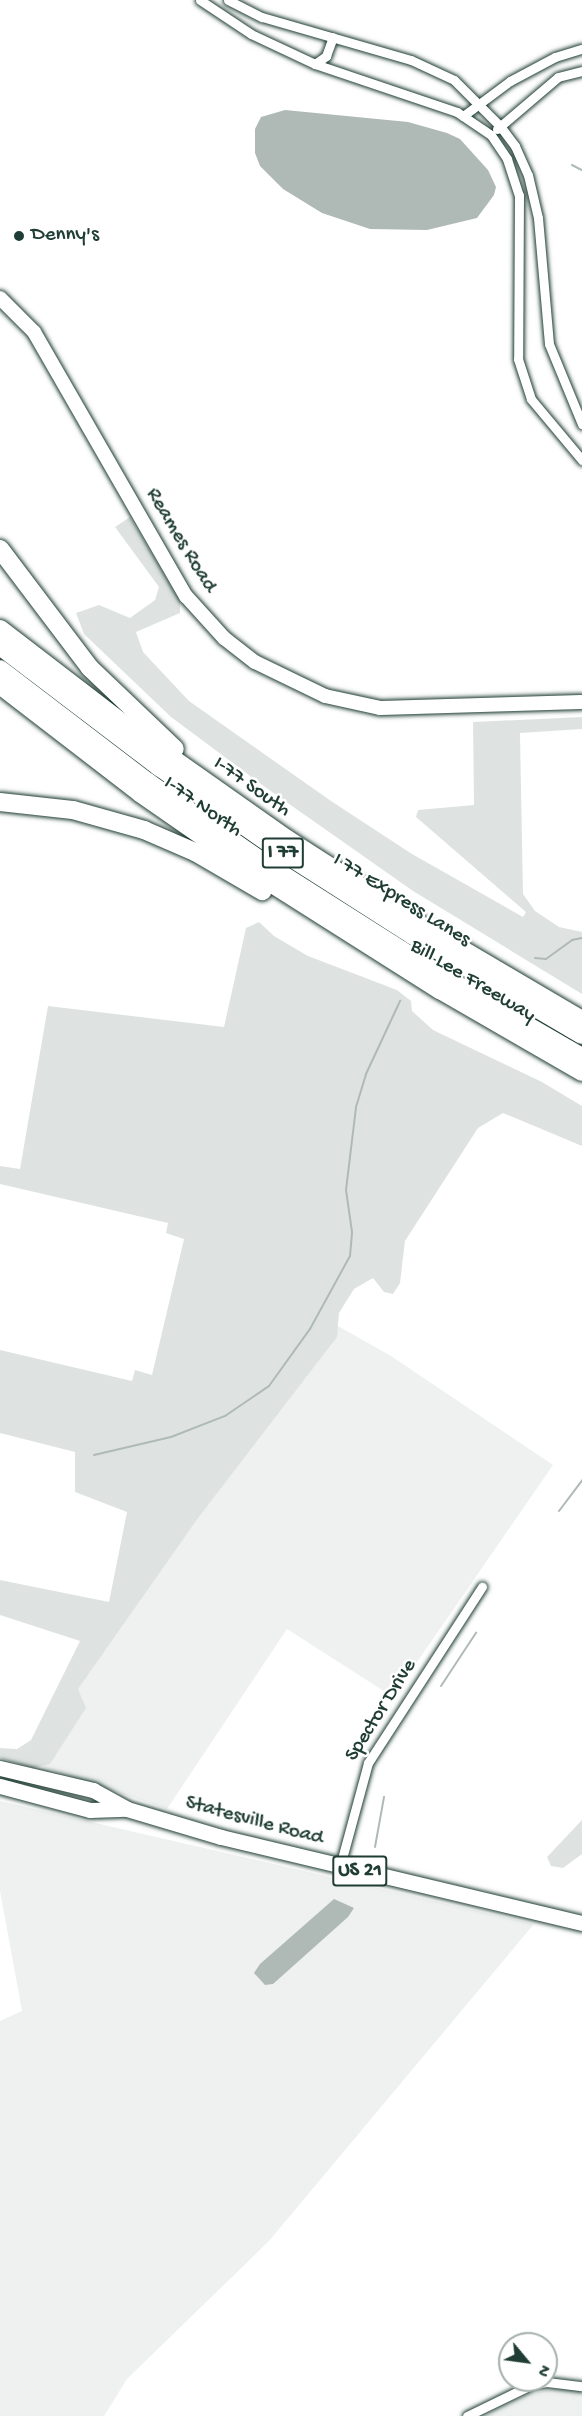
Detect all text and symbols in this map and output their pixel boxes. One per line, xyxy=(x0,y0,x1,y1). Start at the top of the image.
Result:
place label: Denny's xyxy=(31,223,99,249)
marker: Denny's xyxy=(12,229,26,243)
street label: Reames Road xyxy=(139,484,221,598)
street label: I-77 South xyxy=(207,752,295,824)
street label: I-77 North xyxy=(158,772,246,844)
road number: I 77 xyxy=(260,836,306,870)
street label: I 77 Express Lanes xyxy=(327,848,475,954)
street label: Bill Lee Freeway xyxy=(405,935,539,1029)
street label: Spector Drive xyxy=(341,1655,423,1767)
street label: Statesville Road xyxy=(182,1791,326,1853)
road number: US 21 xyxy=(332,1854,388,1888)
north arrow xyxy=(498,2332,558,2392)
text: N xyxy=(532,2361,553,2379)

